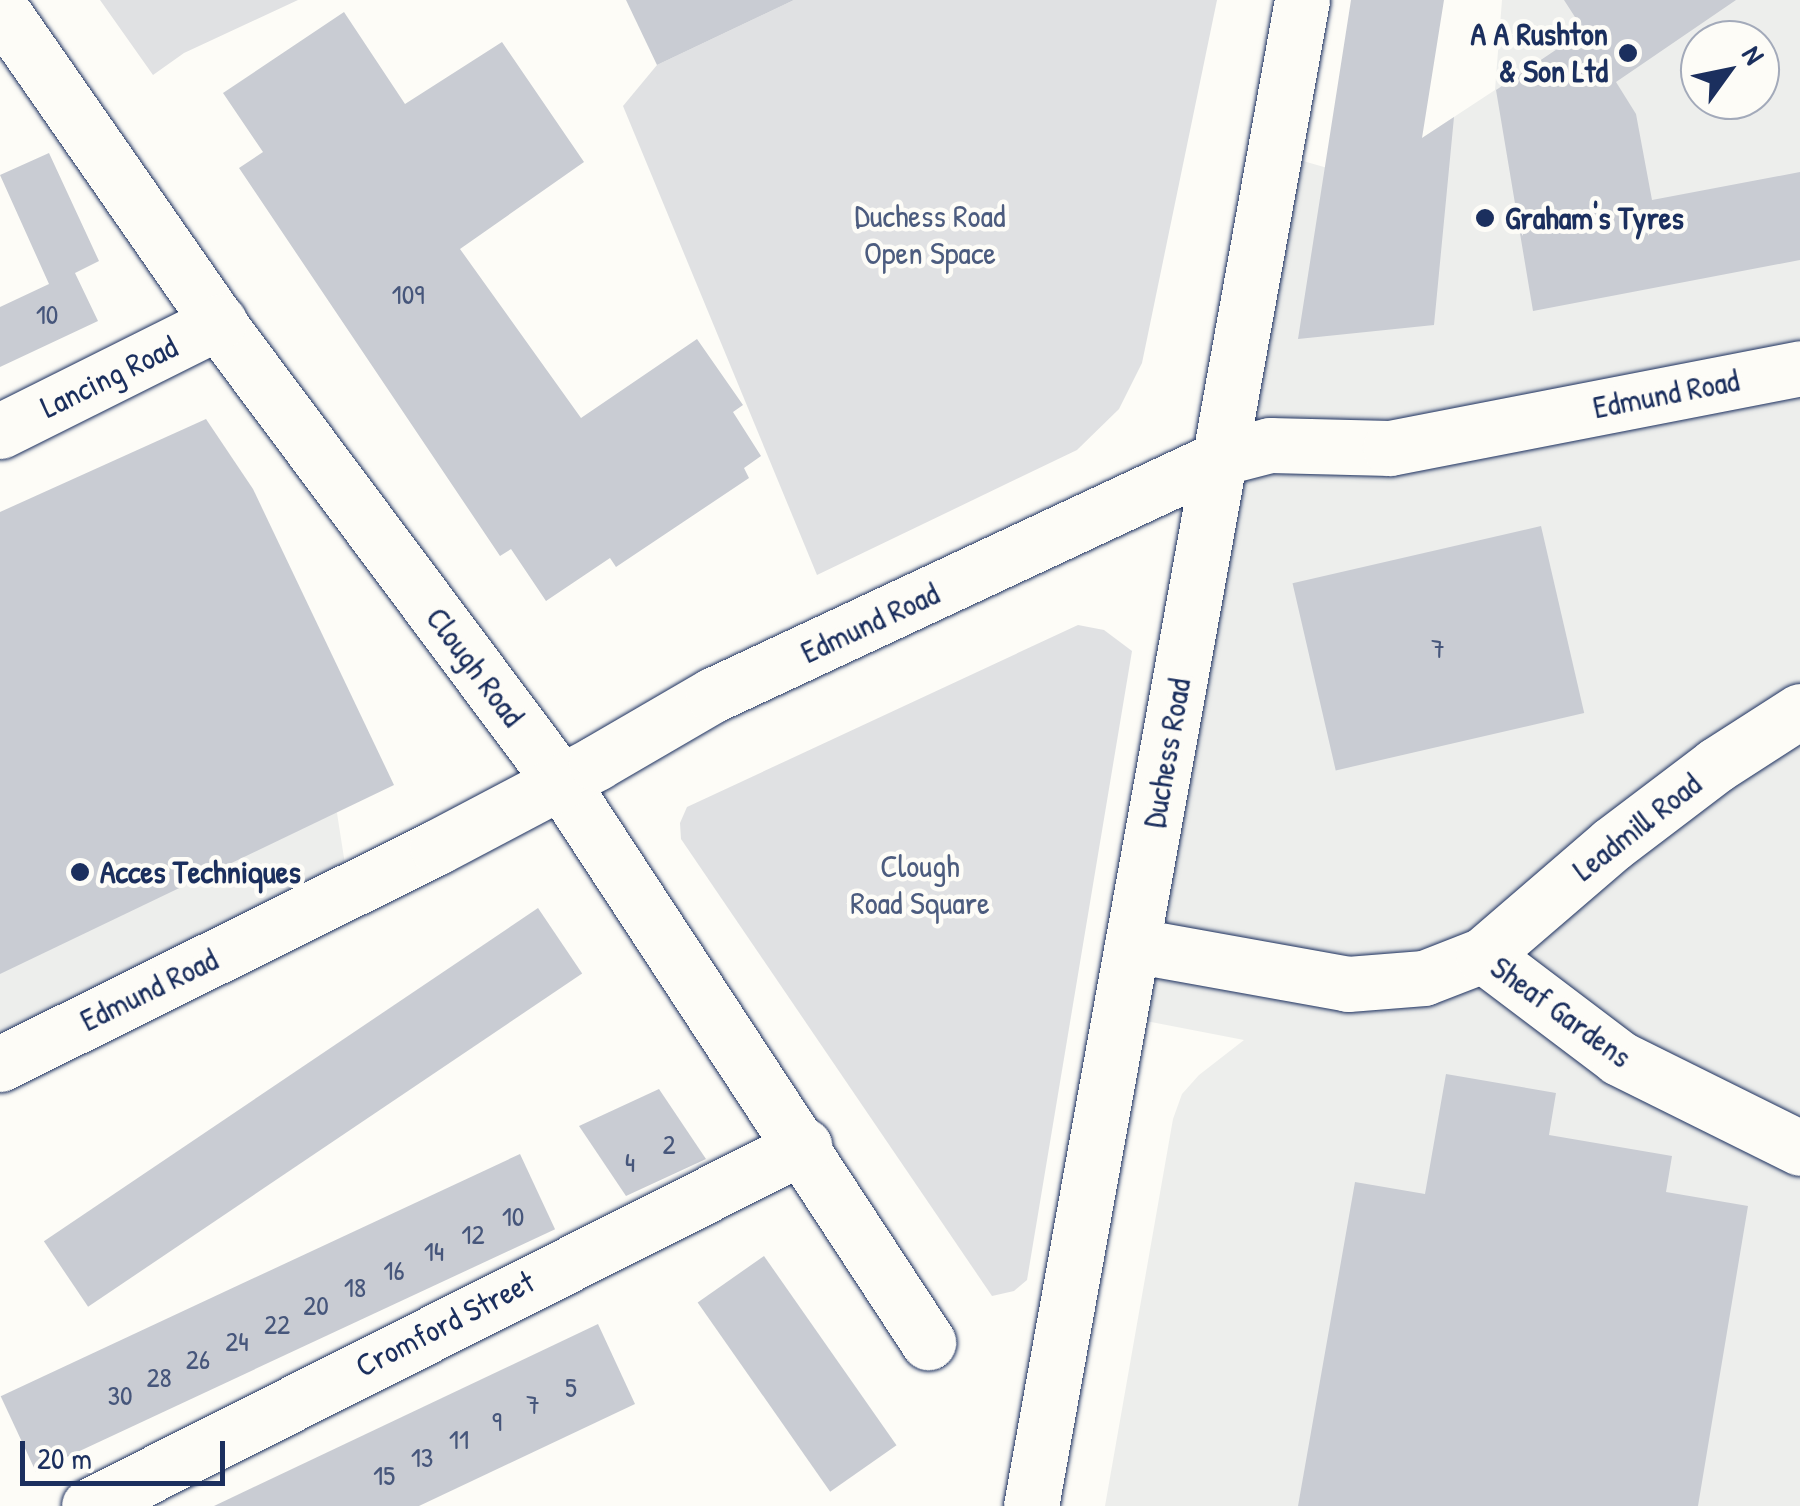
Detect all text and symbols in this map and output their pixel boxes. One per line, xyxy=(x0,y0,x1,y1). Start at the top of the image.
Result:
place label: A A Rushton & Son Ltd xyxy=(1471,16,1608,91)
north arrow xyxy=(1680,20,1780,120)
text: N xyxy=(1733,38,1773,71)
marker: A A Rushton & Son Ltd xyxy=(1617,42,1639,64)
park label: Duchess Road Open Space xyxy=(854,198,1006,273)
place label: Graham's Tyres xyxy=(1505,199,1684,237)
marker: Graham's Tyres xyxy=(1474,207,1496,229)
house number: 109 xyxy=(392,277,424,311)
house number: 10 xyxy=(36,297,58,331)
street label: Lancing Road xyxy=(35,328,183,426)
street label: Edmund Road xyxy=(1590,361,1742,427)
street label: Edmund Road xyxy=(795,574,945,672)
street label: Clough Road xyxy=(418,600,532,734)
house number: 7 xyxy=(1431,631,1445,665)
street label: Duchess Road xyxy=(1135,675,1199,831)
street label: Leadmill Road xyxy=(1565,765,1709,889)
park label: Clough Road Square xyxy=(850,848,990,923)
place label: Acces Techniques xyxy=(100,853,301,891)
marker: Acces Techniques xyxy=(69,861,91,883)
street label: Edmund Road xyxy=(74,940,224,1040)
street label: Sheaf Gardens xyxy=(1483,948,1639,1076)
house number: 2 xyxy=(662,1127,676,1161)
house number: 4 xyxy=(625,1145,635,1179)
house number: 10 xyxy=(502,1199,524,1233)
house number: 12 xyxy=(461,1217,485,1251)
house number: 14 xyxy=(424,1234,444,1268)
house number: 16 xyxy=(383,1253,405,1287)
street label: Cromford Street xyxy=(349,1263,541,1385)
house number: 18 xyxy=(344,1270,366,1304)
house number: 20 xyxy=(303,1288,329,1322)
house number: 22 xyxy=(264,1307,290,1341)
house number: 24 xyxy=(225,1324,249,1358)
house number: 26 xyxy=(186,1342,210,1376)
house number: 28 xyxy=(146,1360,172,1394)
house number: 5 xyxy=(565,1370,577,1404)
house number: 30 xyxy=(107,1378,133,1412)
house number: 7 xyxy=(526,1387,540,1421)
house number: 9 xyxy=(492,1404,502,1438)
scale bar xyxy=(25,1421,230,1483)
house number: 11 xyxy=(449,1422,469,1456)
text: 20 m xyxy=(37,1438,92,1478)
house number: 13 xyxy=(411,1440,433,1474)
house number: 15 xyxy=(373,1458,395,1492)

